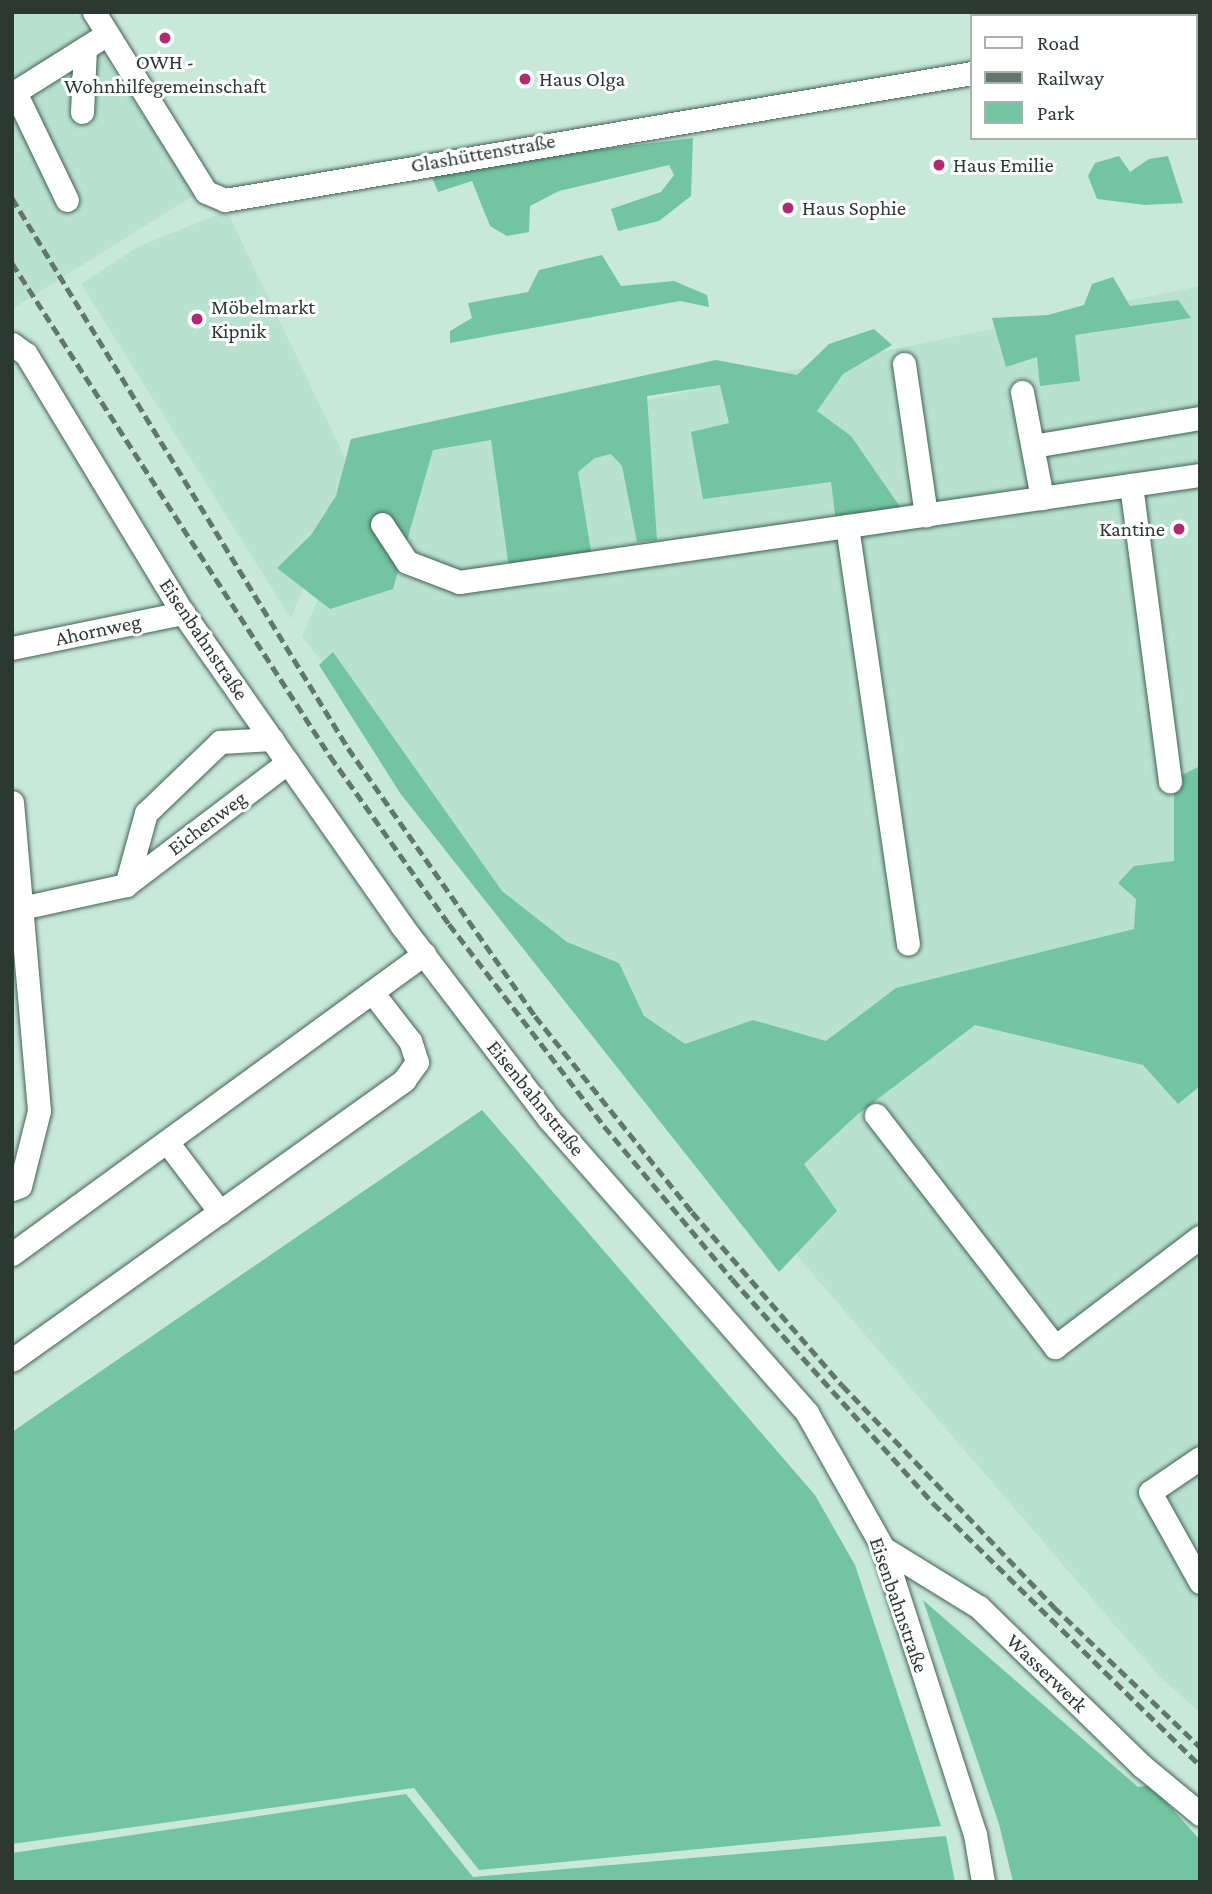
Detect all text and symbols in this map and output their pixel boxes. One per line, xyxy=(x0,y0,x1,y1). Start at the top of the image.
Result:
legend xyxy=(970,14,1198,140)
marker: OWH - Wohnhilfegemeinschaft xyxy=(157,30,173,46)
text: Road xyxy=(1037,31,1080,55)
place label: OWH - Wohnhilfegemeinschaft xyxy=(64,49,266,99)
place label: Haus Olga xyxy=(539,66,625,92)
text: Railway xyxy=(1037,66,1104,90)
marker: Haus Olga xyxy=(517,71,533,87)
text: Park xyxy=(1037,101,1074,125)
street label: Glashüttenstraße xyxy=(409,128,557,178)
place label: Haus Emilie xyxy=(953,152,1054,178)
marker: Haus Emilie xyxy=(931,157,947,173)
place label: Haus Sophie xyxy=(802,195,906,221)
marker: Haus Sophie xyxy=(780,200,796,216)
place label: Möbelmarkt Kipnik xyxy=(211,294,315,344)
marker: Möbelmarkt Kipnik xyxy=(189,311,205,327)
place label: Kantine xyxy=(1099,516,1165,542)
marker: Kantine xyxy=(1171,521,1187,537)
street label: Eisenbahnstraße xyxy=(154,573,254,705)
street label: Ahornweg xyxy=(53,609,143,651)
street label: Eichenweg xyxy=(163,785,251,861)
street label: Eisenbahnstraße xyxy=(482,1035,590,1161)
street label: Eisenbahnstraße xyxy=(864,1534,934,1676)
street label: Wasserwerk xyxy=(1001,1628,1093,1718)

